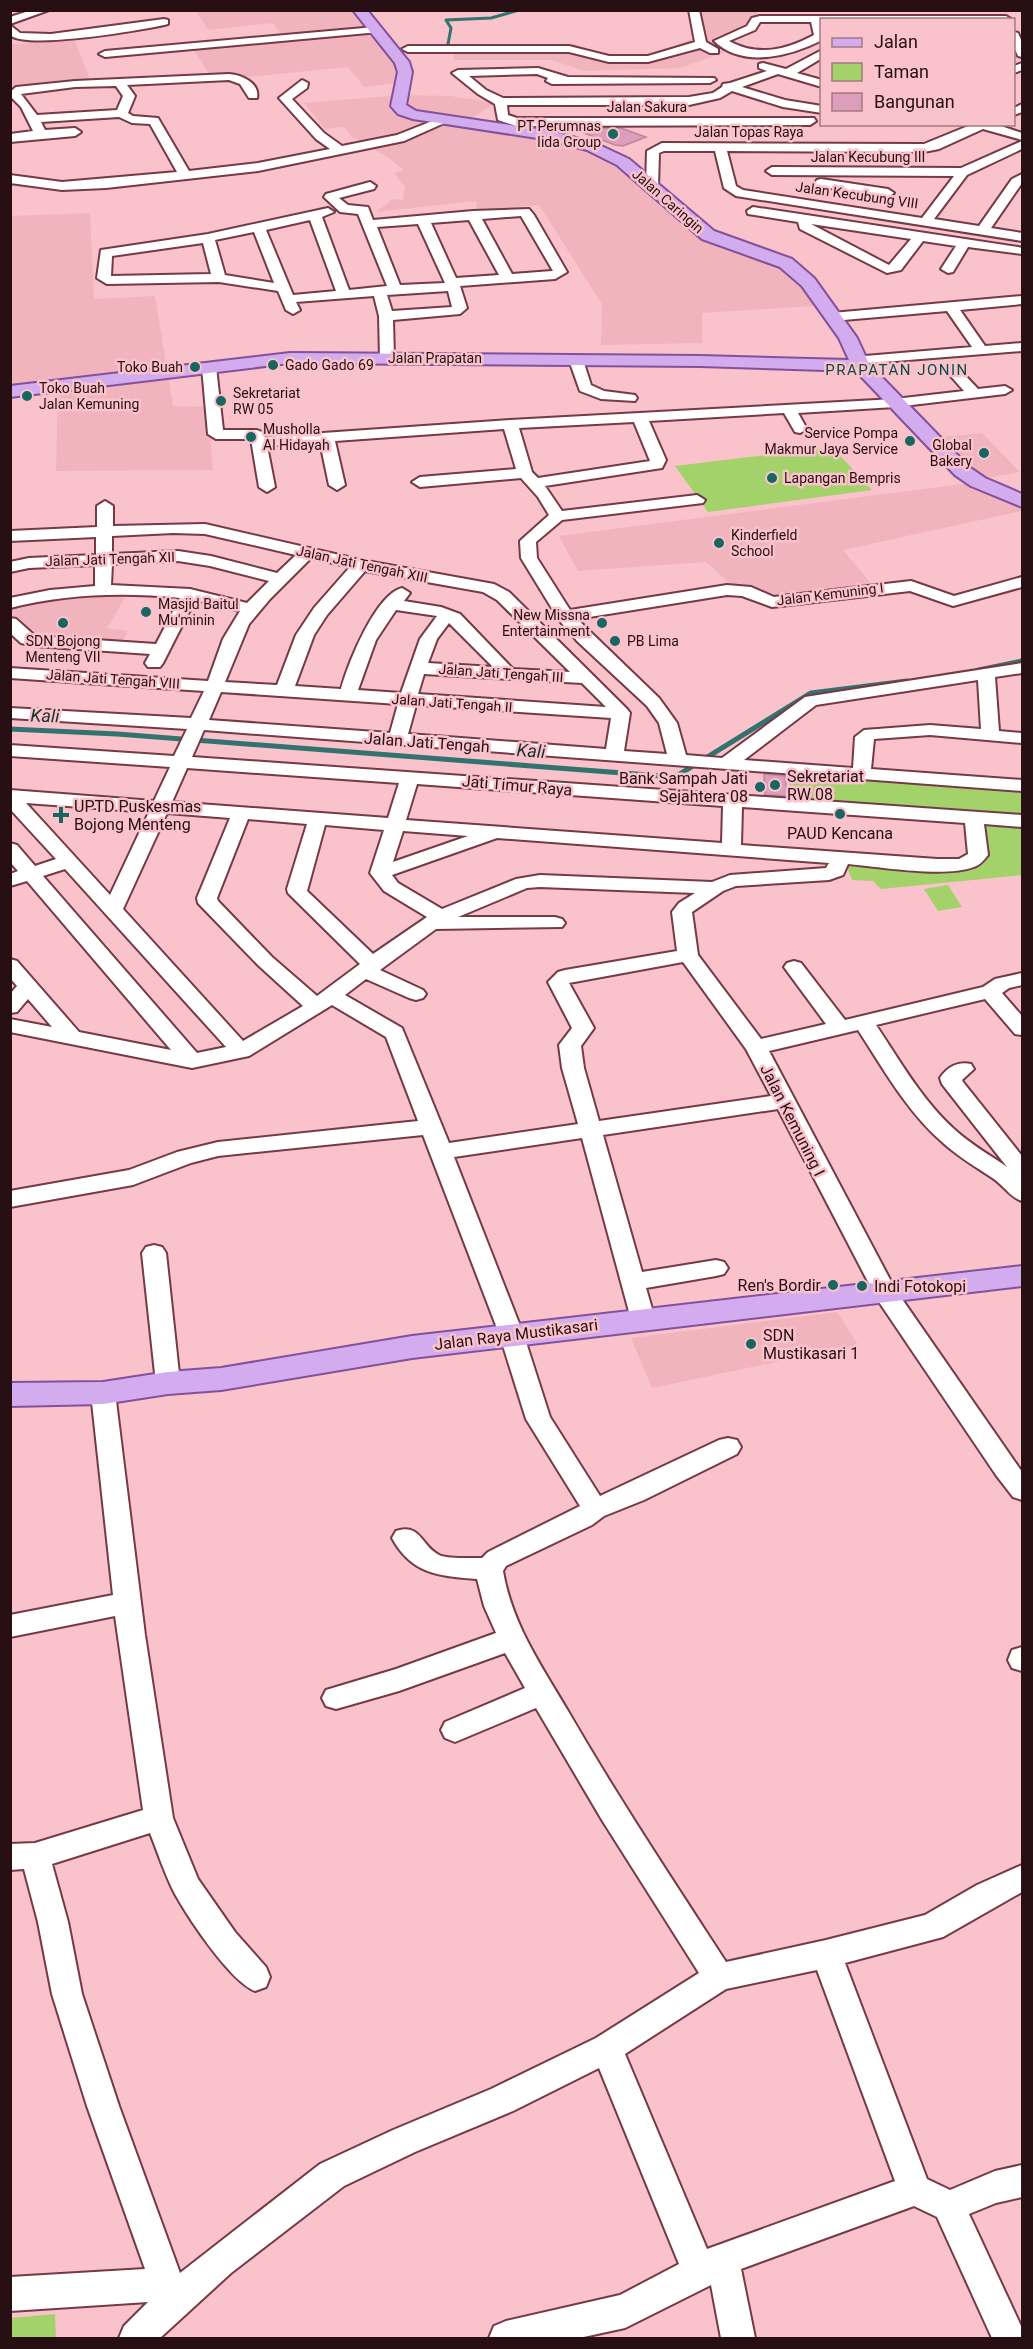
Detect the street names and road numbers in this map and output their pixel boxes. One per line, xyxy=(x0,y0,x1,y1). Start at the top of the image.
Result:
street label: Jalan Sakura xyxy=(607,99,687,115)
street label: Jalan Topas Raya xyxy=(694,124,804,140)
street label: Jalan Kecubung III xyxy=(811,149,925,165)
street label: Jalan Caringin xyxy=(629,166,707,236)
street label: Jalan Kecubung VIII xyxy=(795,178,919,212)
street label: Jalan Prapatan xyxy=(388,350,482,366)
street label: Jalan Jati Tengah XIII xyxy=(295,542,429,586)
street label: Jalan Jati Tengah XII xyxy=(45,549,175,569)
street label: Jalan Kemuning I xyxy=(776,580,884,608)
street label: Jalan Jati Tengah III xyxy=(438,661,564,685)
street label: Jalan Jati Tengah VIII xyxy=(46,666,180,692)
street label: Jalan Jati Tengah II xyxy=(391,691,513,715)
street label: Jalan Jati Tengah xyxy=(364,729,490,756)
street label: Jati Timur Raya xyxy=(461,771,573,800)
street label: Jalan Kemuning I xyxy=(756,1061,829,1179)
street label: Jalan Raya Mustikasari xyxy=(433,1315,599,1354)

